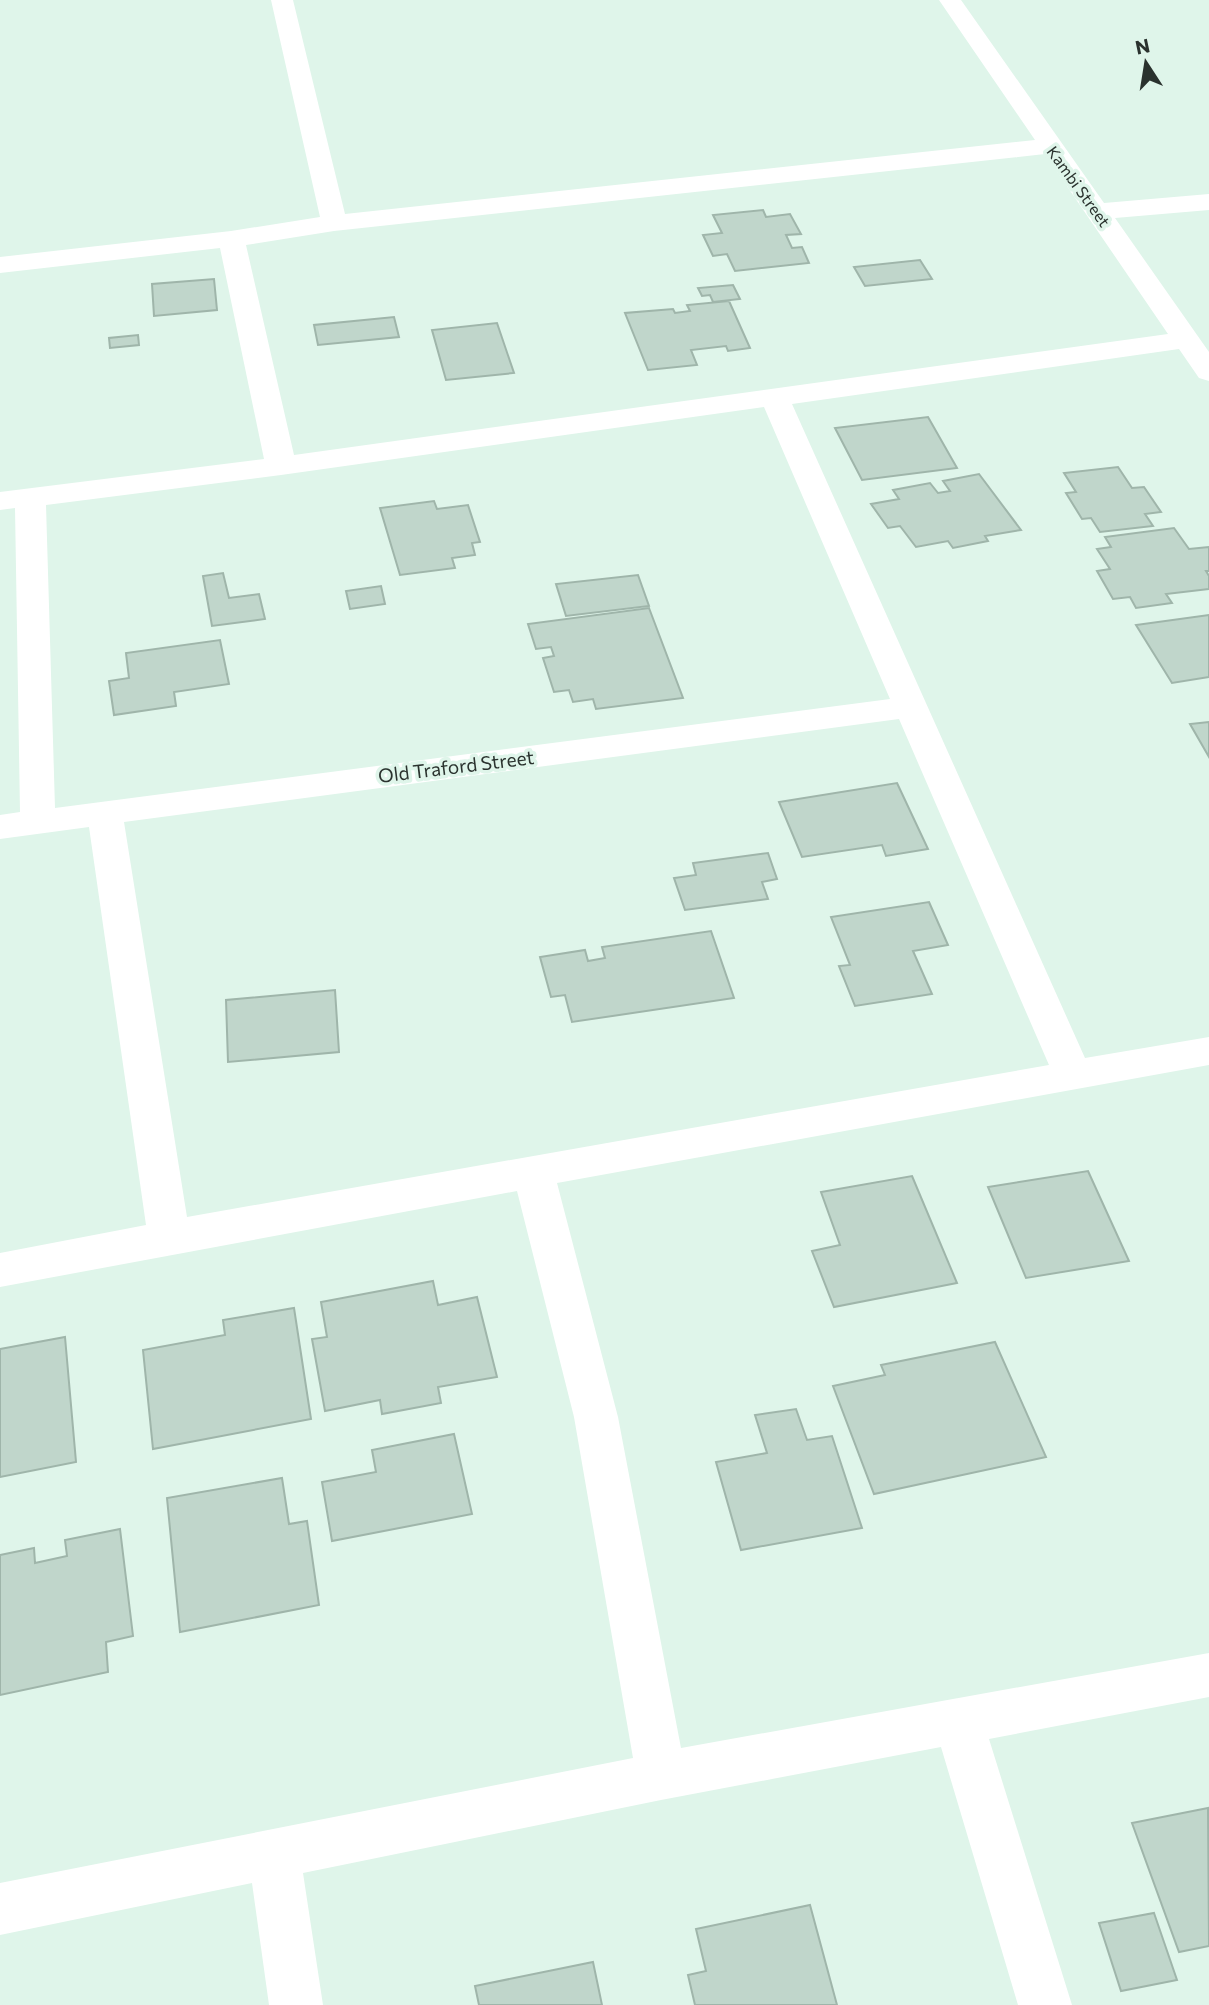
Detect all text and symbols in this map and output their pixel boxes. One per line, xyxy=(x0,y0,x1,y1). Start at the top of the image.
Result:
north arrow xyxy=(1111,28,1181,98)
text: N xyxy=(1133,33,1152,59)
street label: Kambi Street xyxy=(1043,142,1115,230)
street label: Old Traford Street xyxy=(377,745,535,787)

